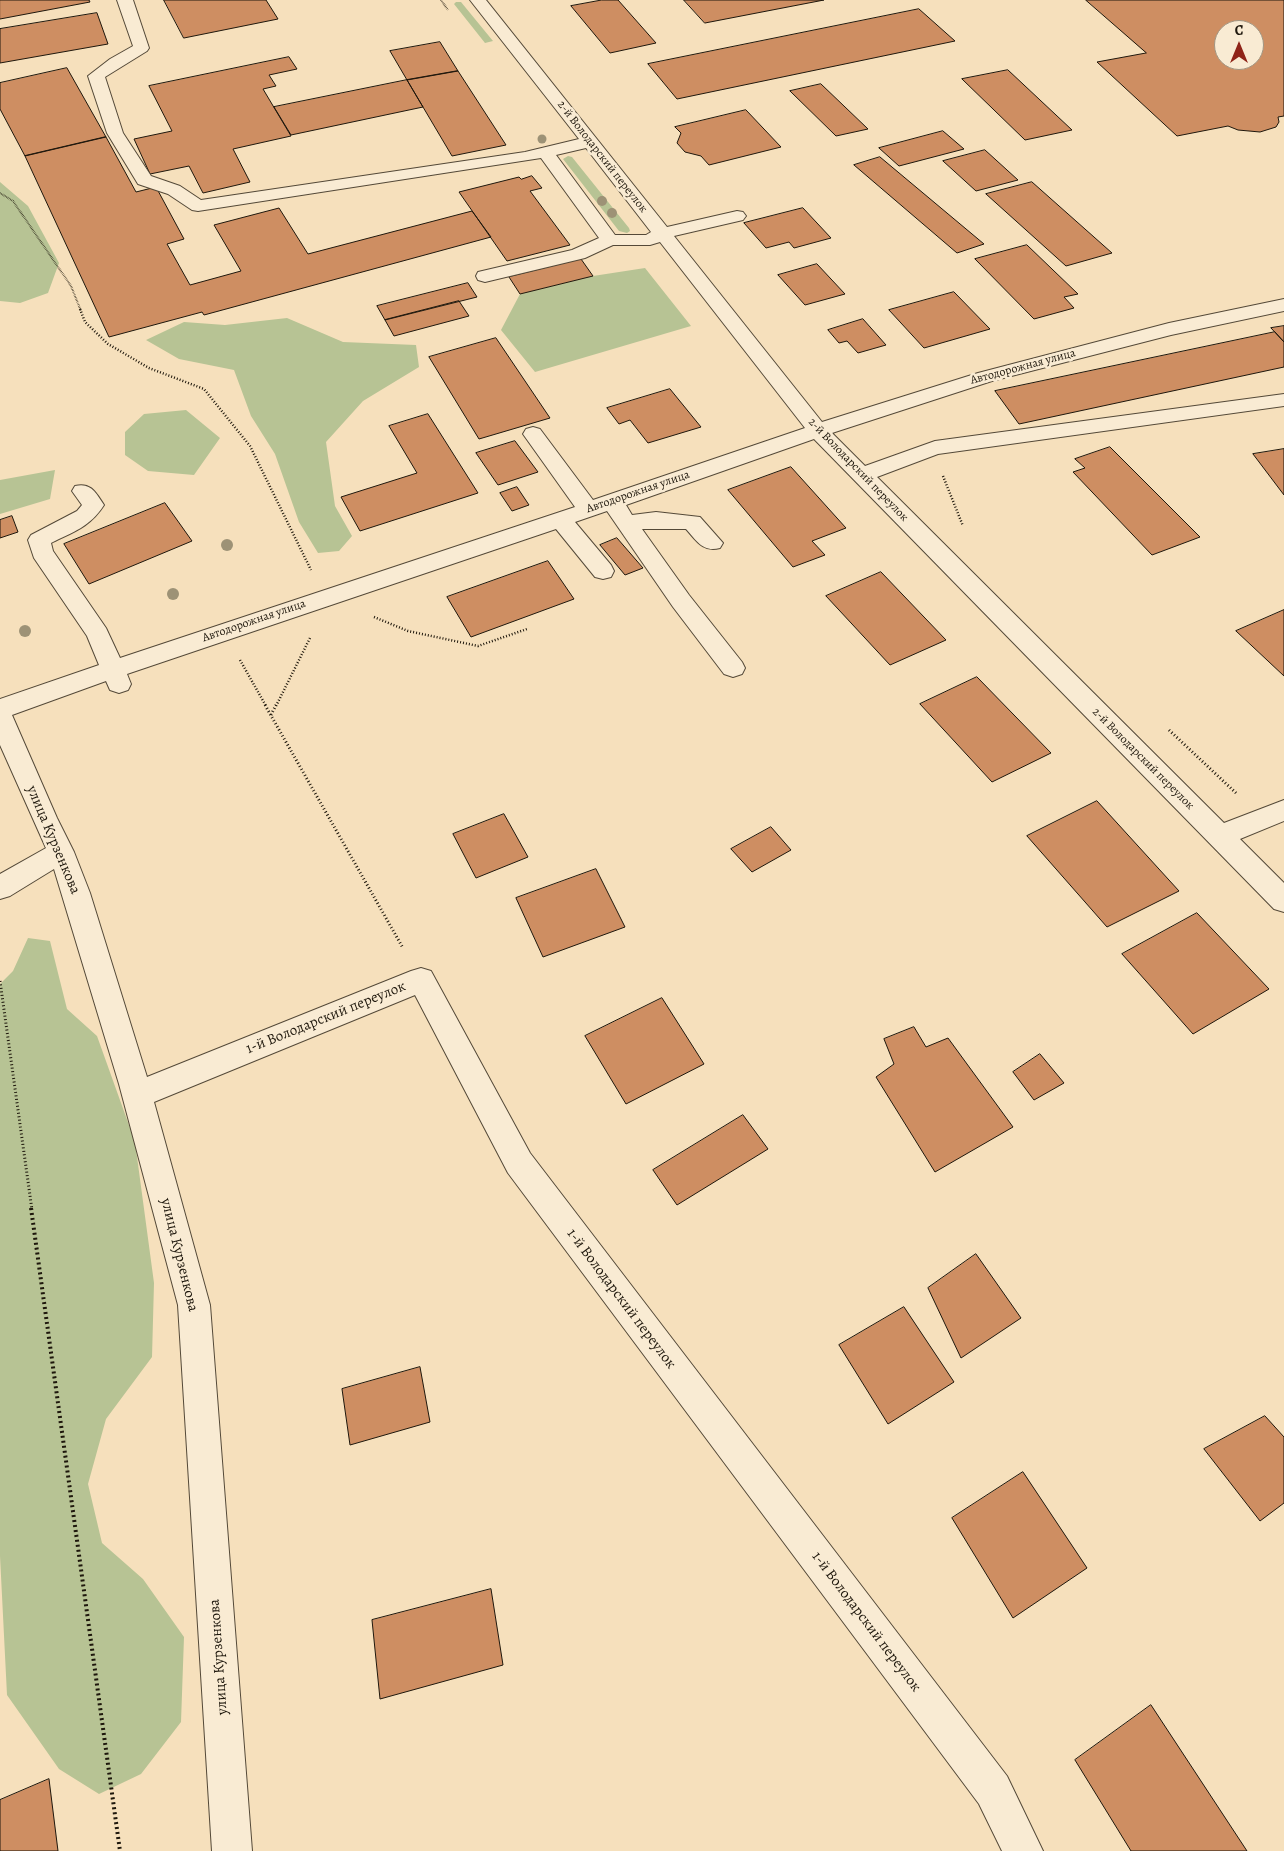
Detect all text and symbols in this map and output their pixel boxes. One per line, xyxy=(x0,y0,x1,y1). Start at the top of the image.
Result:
north arrow xyxy=(1214,20,1264,70)
text: С xyxy=(1235,21,1243,40)
street label: 2-й Володарский переулок xyxy=(554,98,650,216)
street label: Автодорожная улица xyxy=(969,346,1077,388)
street label: 2-й Володарский переулок xyxy=(805,415,911,525)
street label: Автодорожная улица xyxy=(584,468,692,516)
street label: Автодорожная улица xyxy=(200,597,308,645)
street label: 2-й Володарский переулок xyxy=(1089,705,1197,813)
street label: улица Курзенкова xyxy=(22,783,84,897)
street label: 1-й Володарский переулок xyxy=(243,978,409,1058)
street label: улица Курзенкова xyxy=(156,1196,202,1314)
street label: 1-й Володарский переулок xyxy=(562,1225,680,1373)
street label: 1-й Володарский переулок xyxy=(807,1548,925,1696)
street label: улица Курзенкова xyxy=(206,1598,232,1716)

